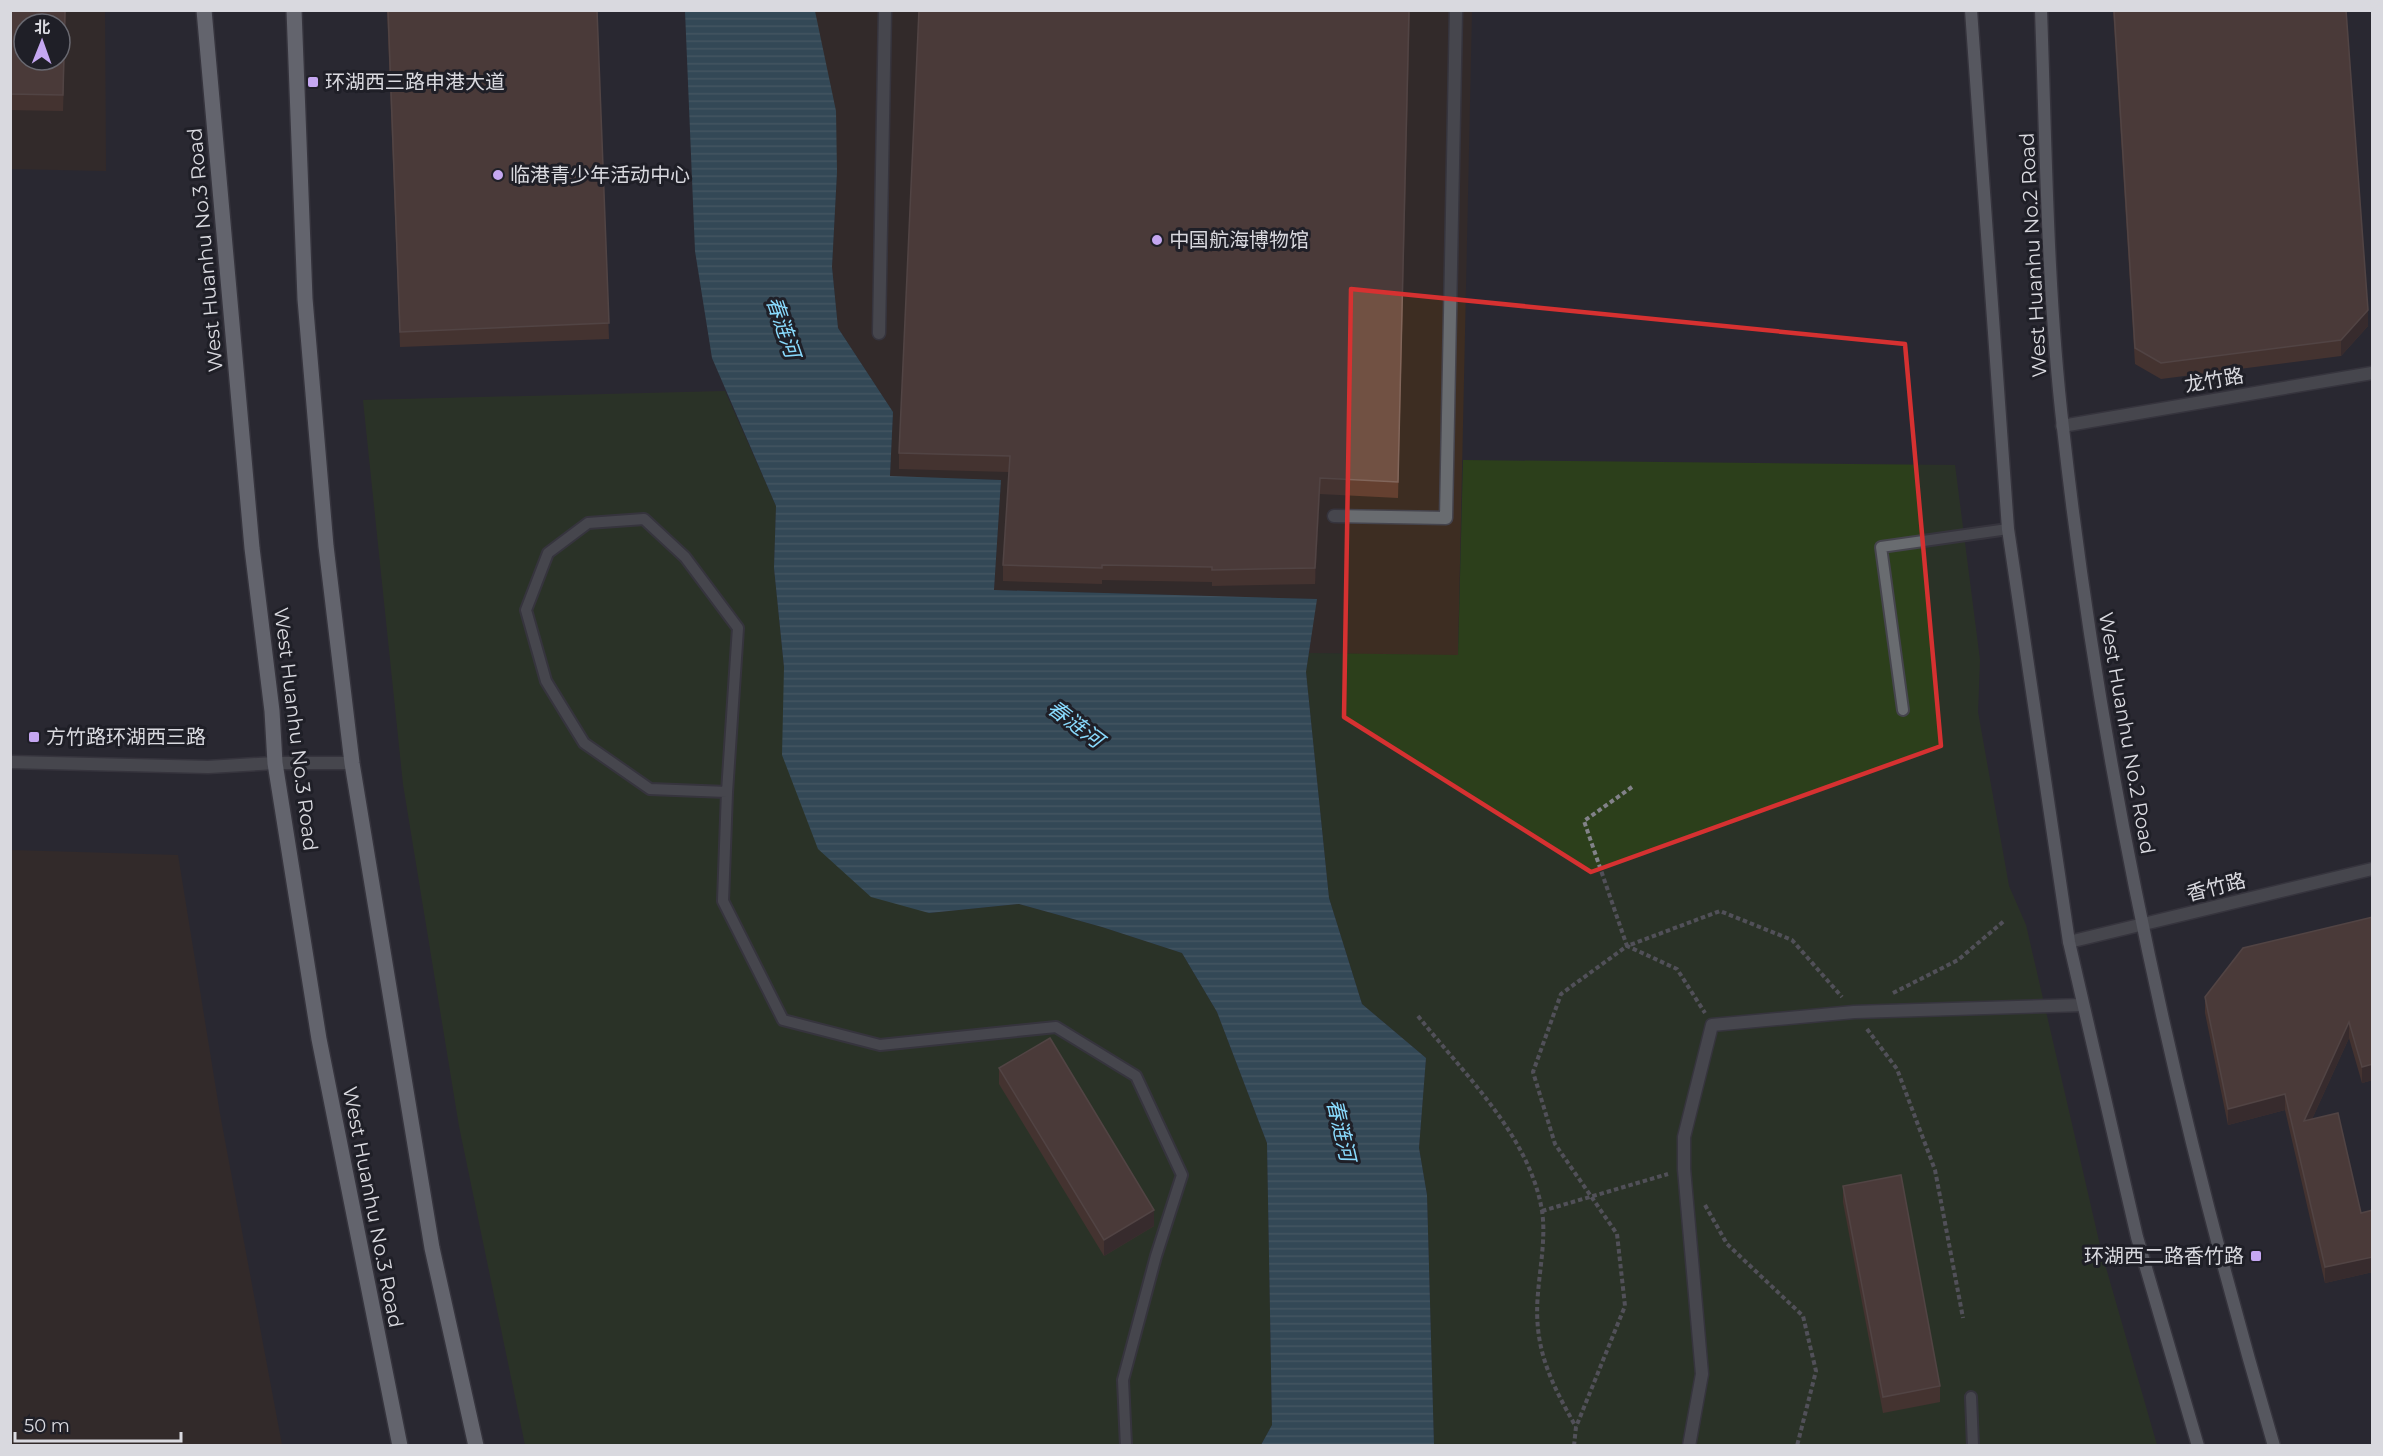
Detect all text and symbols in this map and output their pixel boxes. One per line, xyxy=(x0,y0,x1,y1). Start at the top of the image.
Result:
north arrow xyxy=(12,12,72,72)
text: 北 xyxy=(34,18,50,37)
place label: 环湖西三路申港大道 xyxy=(325,70,505,94)
marker: 环湖西三路申港大道 xyxy=(306,75,320,89)
street label: West Huanhu No.3 Road xyxy=(182,127,228,373)
street label: West Huanhu No.2 Road xyxy=(2015,132,2051,378)
place label: 临港青少年活动中心 xyxy=(510,163,690,187)
marker: 临港青少年活动中心 xyxy=(491,168,505,182)
place label: 中国航海博物馆 xyxy=(1169,228,1309,252)
marker: 中国航海博物馆 xyxy=(1150,233,1164,247)
water label: 春涟河 xyxy=(761,293,807,364)
street label: 龙竹路 xyxy=(2182,363,2246,397)
street label: West Huanhu No.3 Road xyxy=(269,606,323,852)
street label: West Huanhu No.2 Road xyxy=(2094,610,2160,856)
water label: 春涟河 xyxy=(1043,695,1111,755)
place label: 方竹路环湖西三路 xyxy=(46,725,206,749)
marker: 方竹路环湖西三路 xyxy=(27,730,41,744)
street label: 香竹路 xyxy=(2184,868,2248,906)
street label: West Huanhu No.3 Road xyxy=(338,1084,408,1330)
water label: 春涟河 xyxy=(1322,1096,1362,1167)
place label: 环湖西二路香竹路 xyxy=(2084,1244,2244,1268)
marker: 环湖西二路香竹路 xyxy=(2249,1249,2263,1263)
scale bar xyxy=(15,1405,182,1443)
text: 50 m xyxy=(24,1415,70,1437)

